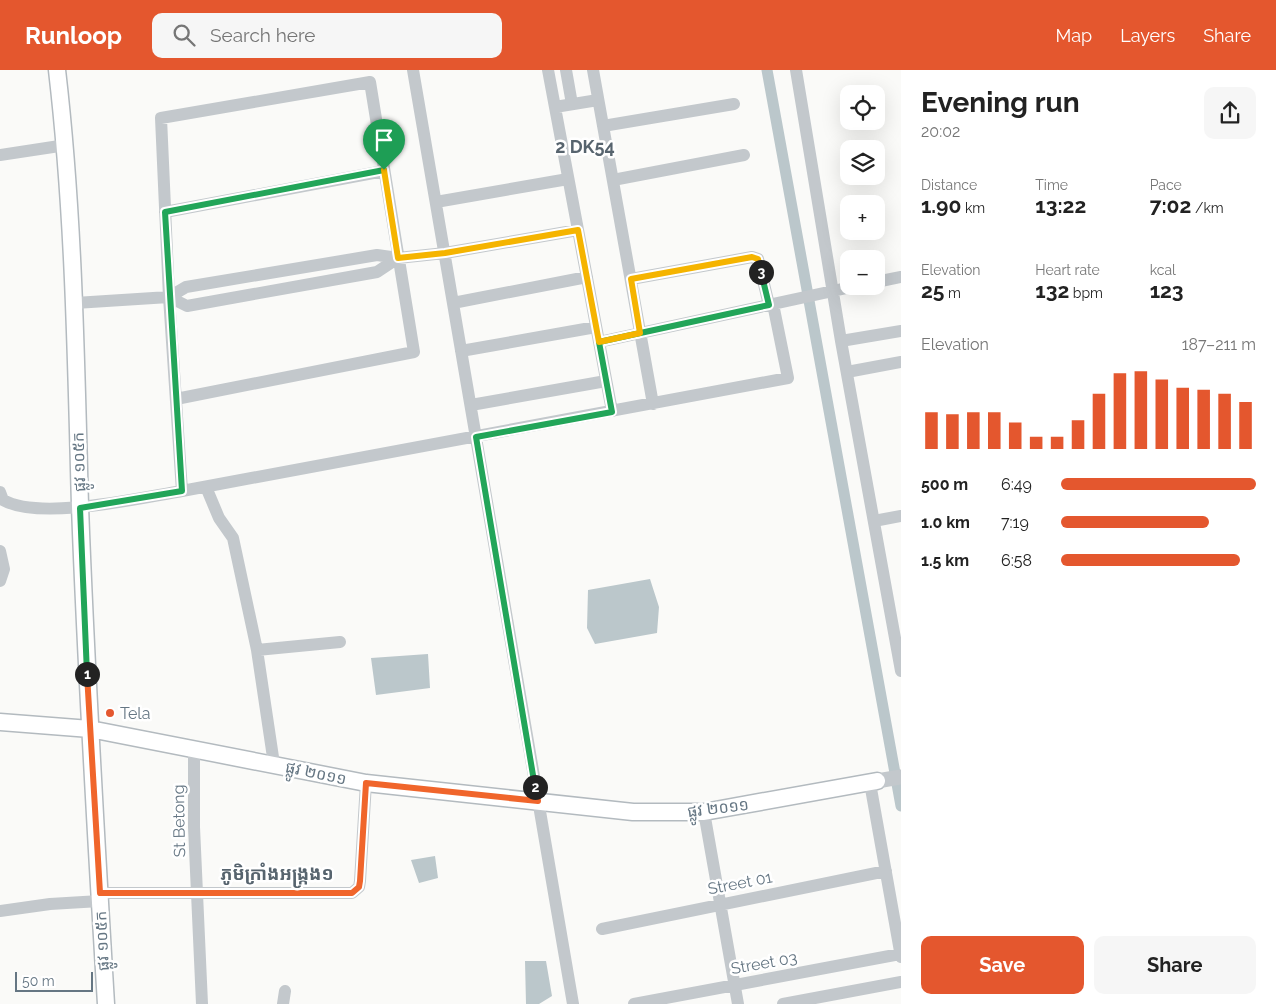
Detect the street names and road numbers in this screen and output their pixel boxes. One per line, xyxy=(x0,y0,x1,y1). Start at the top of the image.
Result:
street label: ផ្លូវ ១០៥ក xyxy=(68,431,94,492)
street label: ផ្លូវ ២០១១ xyxy=(283,757,348,793)
street label: St Betong xyxy=(169,784,189,858)
street label: ផ្លូវ ២០១១ xyxy=(686,795,750,826)
street label: Street 01 xyxy=(706,867,774,899)
street label: ផ្លូវ ១០៥ក xyxy=(91,910,118,972)
street label: Street 03 xyxy=(729,948,799,978)

